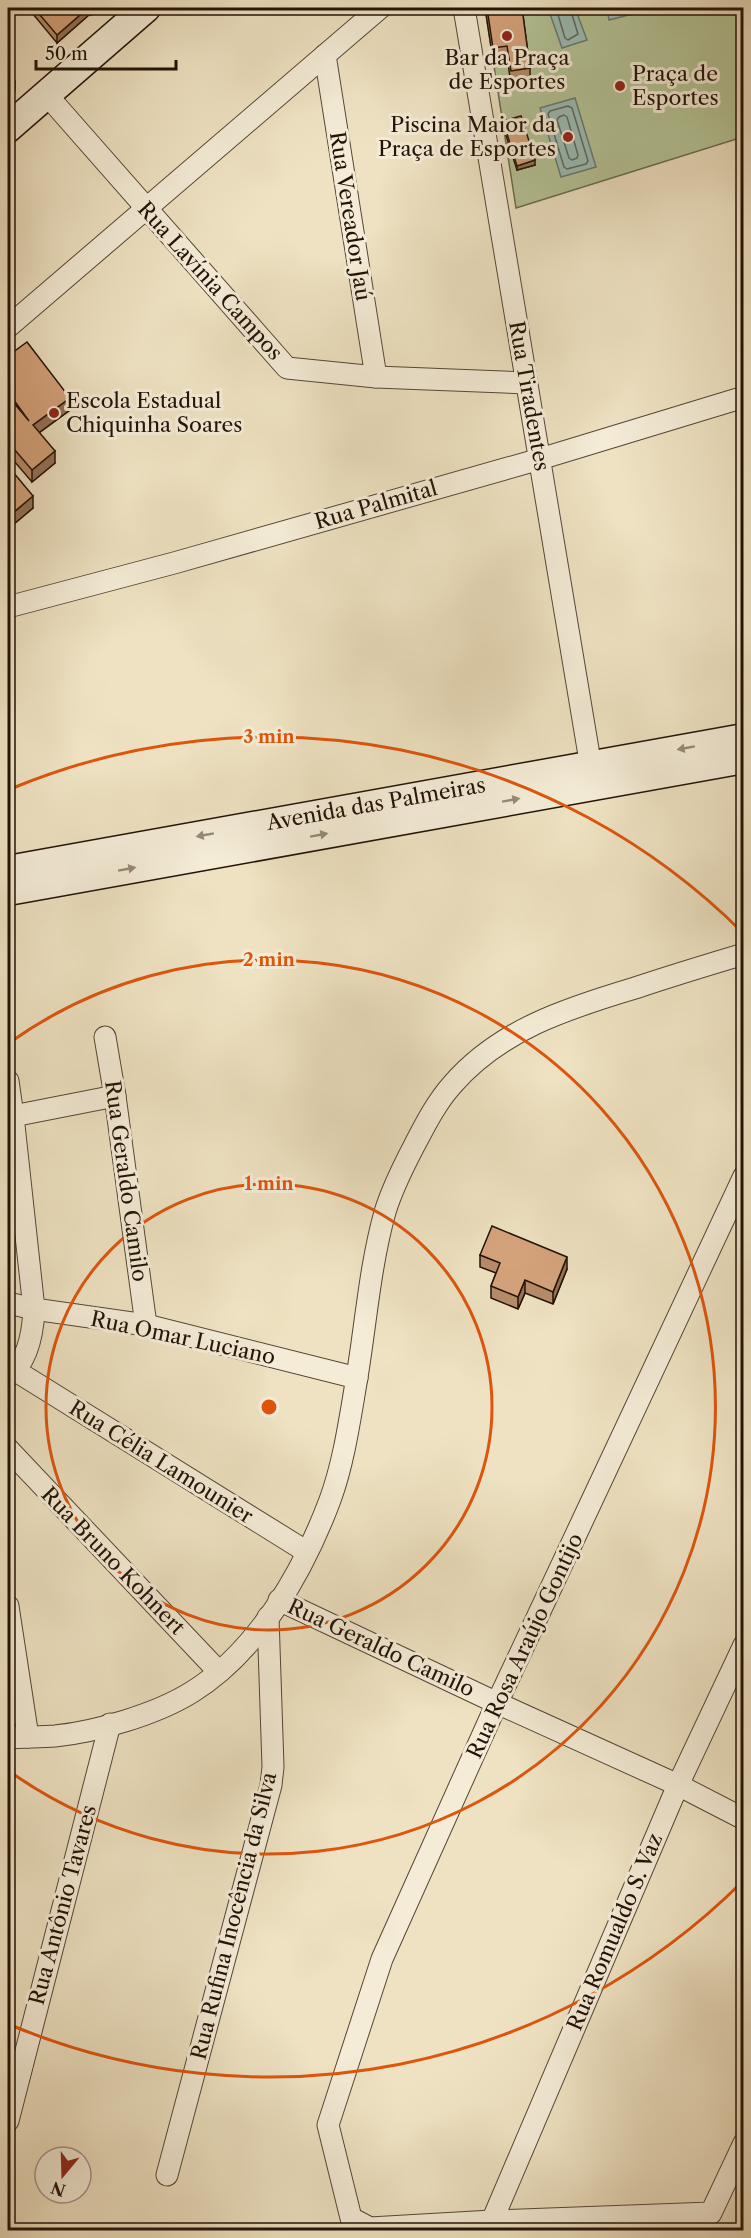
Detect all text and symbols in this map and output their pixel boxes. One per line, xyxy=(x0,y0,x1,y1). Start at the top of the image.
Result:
marker: Bar da Praça de Esportes xyxy=(500,29,514,43)
scale bar xyxy=(36,33,176,71)
text: 50 m xyxy=(45,43,88,65)
place label: Bar da Praça de Esportes xyxy=(445,45,570,94)
place label: Praça de Esportes xyxy=(632,61,719,110)
marker: Praça de Esportes xyxy=(613,79,627,93)
place label: Piscina Maior da Praça de Esportes xyxy=(378,112,557,161)
street label: Rua Vereador Jaú xyxy=(325,130,376,303)
marker: Piscina Maior da Praça de Esportes xyxy=(561,130,575,144)
street label: Rua Lavínia Campos xyxy=(133,196,288,365)
street label: Rua Tiradentes xyxy=(504,319,555,473)
place label: Escola Estadual Chiquinha Soares xyxy=(66,388,242,437)
marker: Escola Estadual Chiquinha Soares xyxy=(47,406,61,420)
street label: Rua Palmital xyxy=(312,475,440,534)
text: 3 min xyxy=(243,726,295,748)
one-way arrow xyxy=(676,744,695,753)
street label: Avenida das Palmeiras xyxy=(264,772,487,835)
one-way arrow xyxy=(502,795,521,804)
one-way arrow xyxy=(310,830,329,839)
one-way arrow xyxy=(195,831,214,840)
one-way arrow xyxy=(118,864,137,873)
text: 2 min xyxy=(243,949,296,971)
street label: Rua Geraldo Camilo xyxy=(100,1079,153,1283)
text: 1 min xyxy=(244,1173,294,1195)
street label: Rua Omar Luciano xyxy=(89,1306,278,1369)
street label: Rua Célia Lamounier xyxy=(65,1395,258,1528)
centre of rings xyxy=(259,1397,279,1417)
street label: Rua Bruno Kohnert xyxy=(36,1482,191,1640)
street label: Rua Rosa Araújo Gontijo xyxy=(461,1529,588,1762)
street label: Rua Geraldo Camilo xyxy=(284,1593,478,1702)
street label: Rua Rufina Inocência da Silva xyxy=(186,1769,282,2062)
street label: Rua Antônio Tavares xyxy=(24,1802,101,2008)
street label: Rua Romualdo S. Vaz xyxy=(562,1829,667,2034)
north arrow xyxy=(33,2145,93,2205)
text: N xyxy=(48,2177,68,2201)

